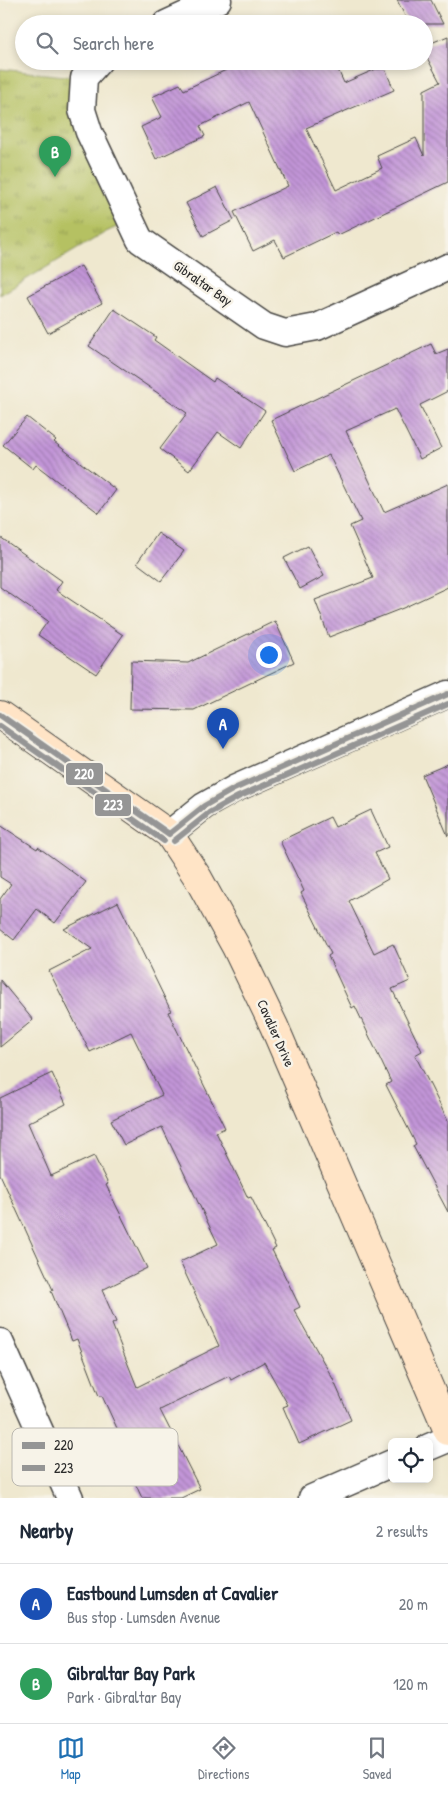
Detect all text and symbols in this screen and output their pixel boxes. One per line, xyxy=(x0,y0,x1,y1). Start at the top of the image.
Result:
search box xyxy=(15,15,433,70)
icon: search xyxy=(33,29,61,57)
text: Search here xyxy=(73,30,154,56)
pin: B xyxy=(39,136,71,177)
street label: Gibraltar Bay xyxy=(170,255,237,311)
your location xyxy=(256,642,282,668)
pin: A xyxy=(207,708,239,749)
line badge: 220 xyxy=(65,762,104,786)
text: 220 xyxy=(74,764,94,783)
line badge: 223 xyxy=(94,793,132,817)
text: 223 xyxy=(103,795,123,814)
street label: Cavalier Drive xyxy=(253,996,300,1070)
legend xyxy=(12,1428,178,1486)
text: 220 xyxy=(54,1435,73,1454)
map controls xyxy=(388,1438,433,1483)
button: locate xyxy=(388,1438,433,1483)
text: 223 xyxy=(54,1458,73,1477)
text: Nearby xyxy=(20,1516,73,1545)
text: 2 results xyxy=(376,1520,428,1542)
text: Eastbound Lumsden at Cavalier xyxy=(67,1580,278,1606)
text: A xyxy=(32,1593,40,1615)
text: 20 m xyxy=(399,1593,428,1615)
text: Bus stop · Lumsden Avenue xyxy=(67,1606,220,1628)
text: Gibraltar Bay Park xyxy=(67,1660,195,1686)
text: B xyxy=(32,1673,40,1695)
text: 120 m xyxy=(393,1673,428,1695)
text: Park · Gibraltar Bay xyxy=(67,1686,182,1708)
tab: Map xyxy=(57,1734,85,1783)
tab: Directions xyxy=(198,1734,249,1783)
tab: Saved xyxy=(363,1734,391,1783)

